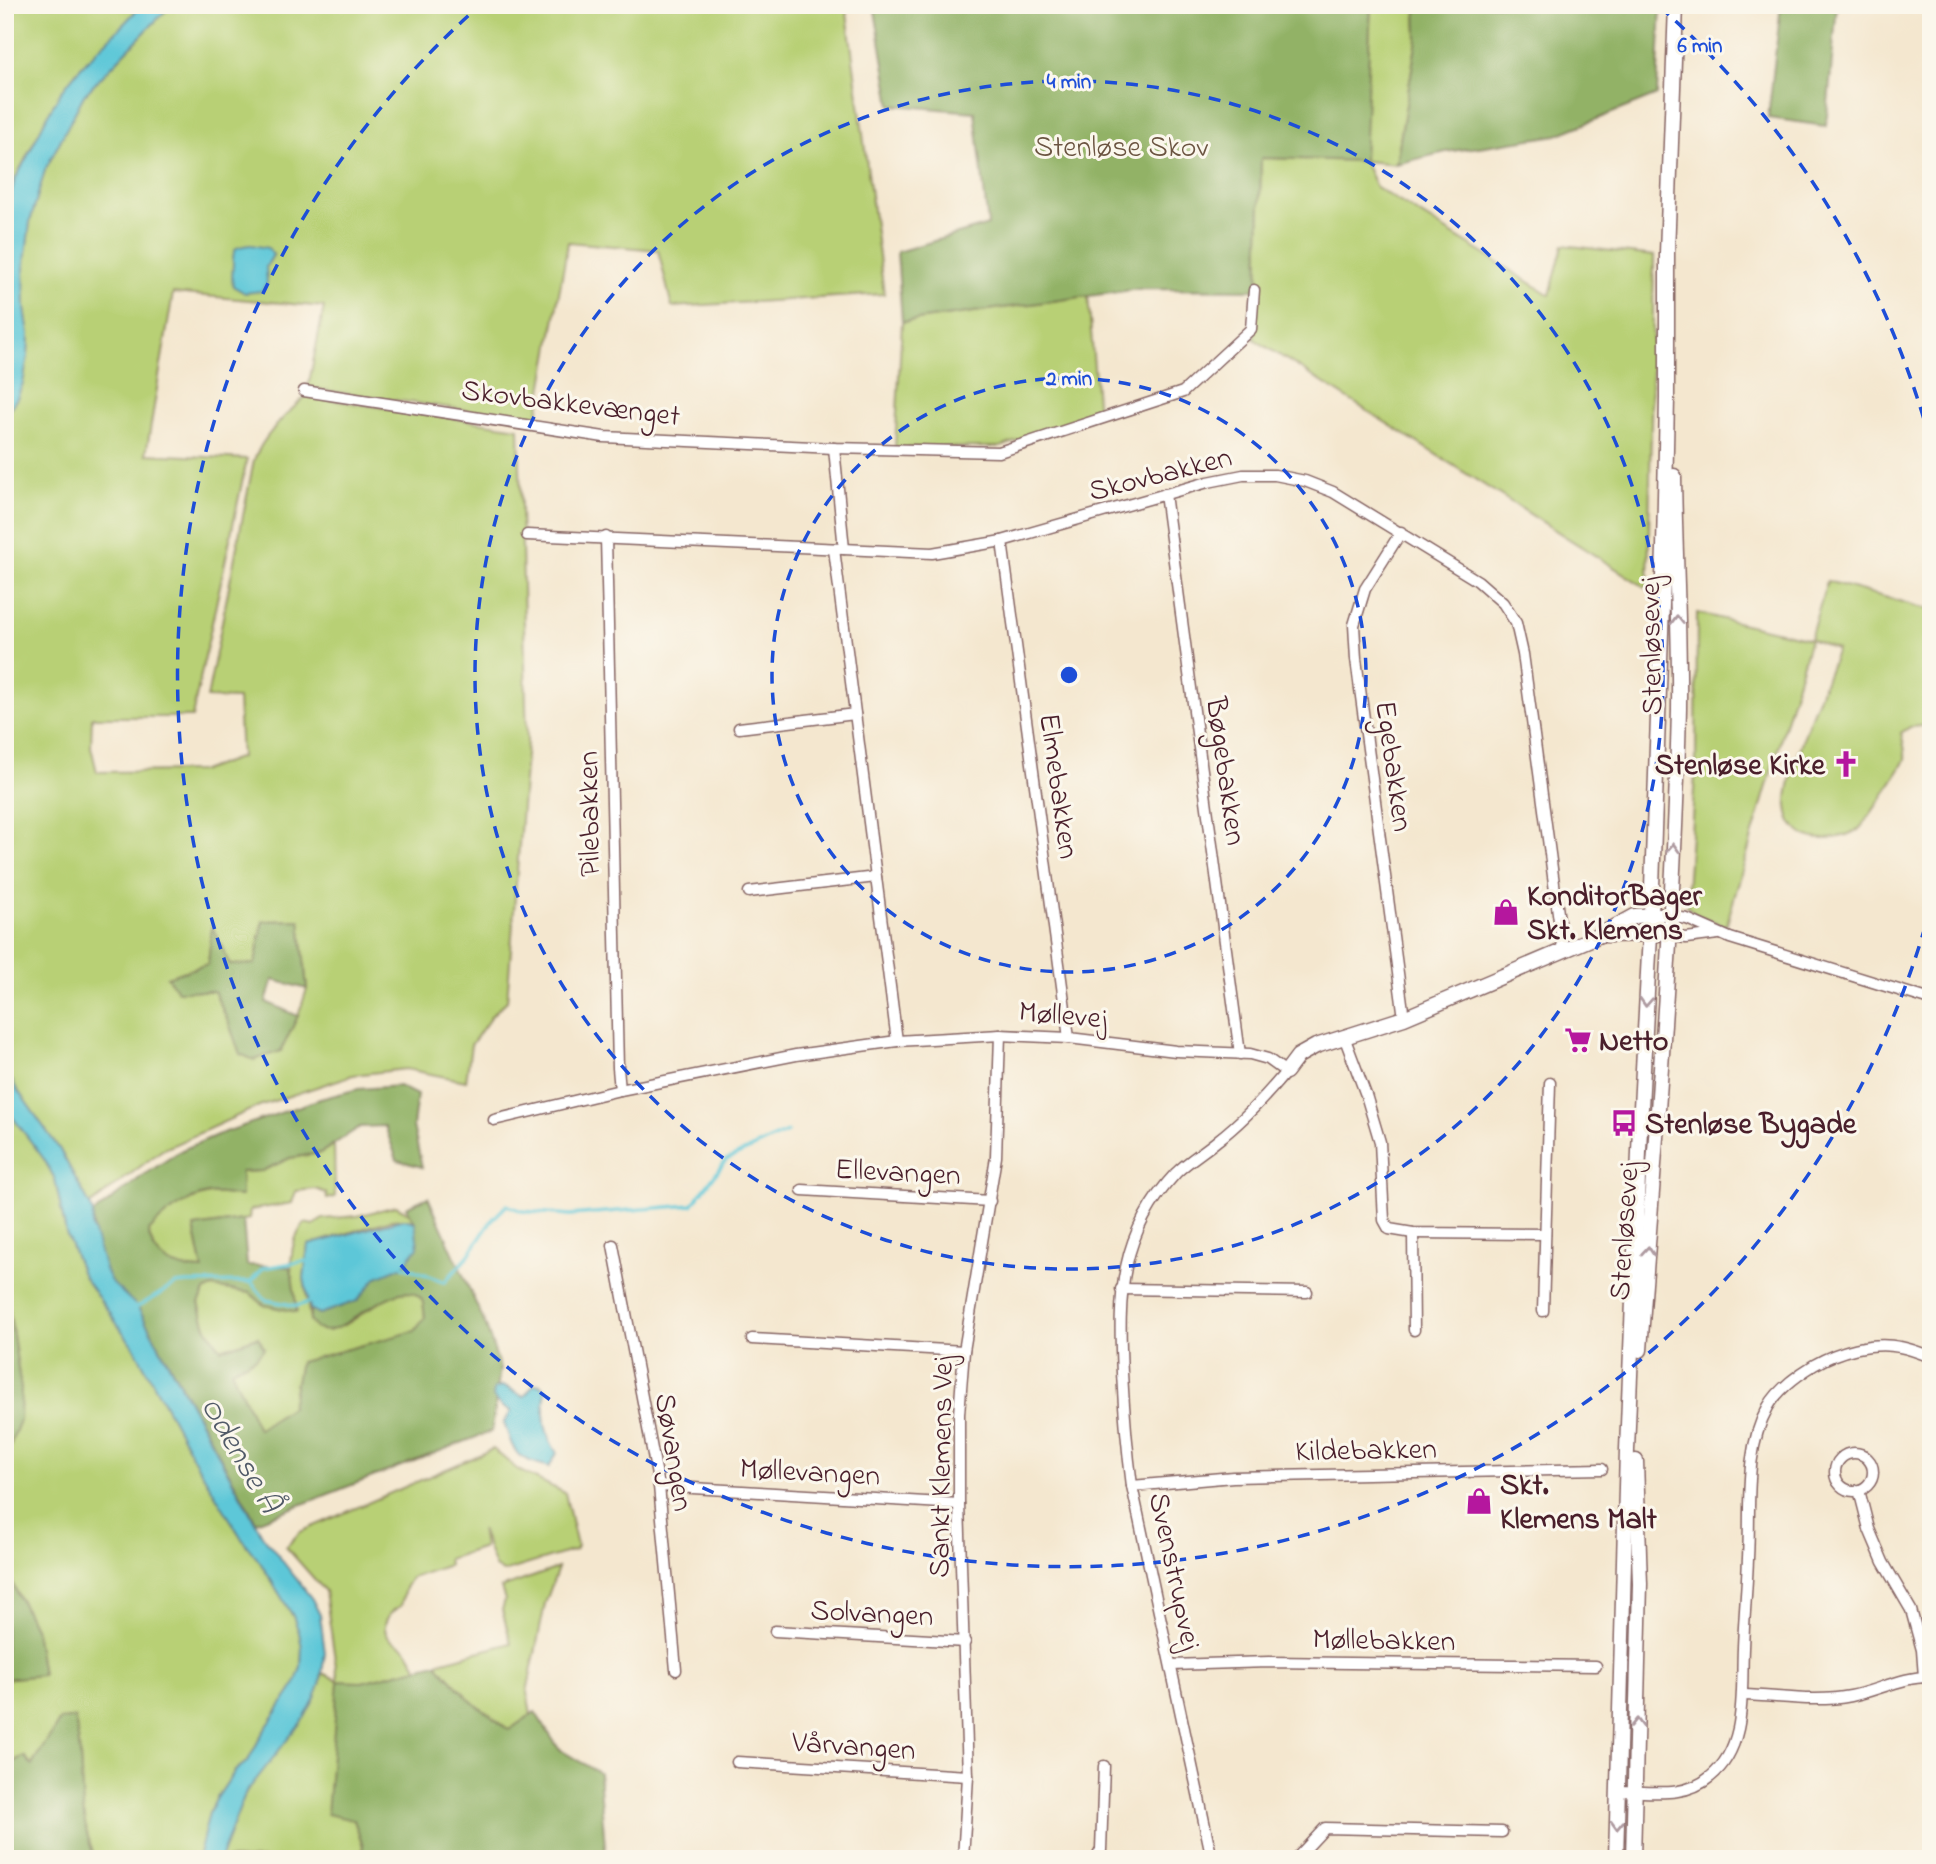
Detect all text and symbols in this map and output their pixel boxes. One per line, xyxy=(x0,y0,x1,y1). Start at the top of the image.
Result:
text: 6 min xyxy=(1678,32,1722,62)
text: 4 min xyxy=(1047,68,1091,98)
park label: Stenløse Skov xyxy=(1034,127,1208,171)
text: 2 min xyxy=(1045,365,1092,395)
street label: Skovbakkevænget xyxy=(459,370,683,440)
street label: Skovbakken xyxy=(1085,437,1237,515)
street label: Stenløsevej xyxy=(1630,575,1676,716)
one-way arrow xyxy=(1669,615,1684,626)
centre of rings xyxy=(1057,663,1081,687)
street label: Bøgebakken xyxy=(1192,693,1256,848)
street label: Egebakken xyxy=(1361,698,1423,835)
street label: Elmebakken xyxy=(1025,711,1089,862)
place label: Stenløse Kirke xyxy=(1655,745,1827,789)
church icon: Stenløse Kirke xyxy=(1831,749,1861,779)
street label: Pilebakken xyxy=(568,751,614,877)
one-way arrow xyxy=(1665,842,1680,853)
place label: KonditorBager Skt. Klemens xyxy=(1527,876,1703,954)
shop icon: KonditorBager Skt. Klemens xyxy=(1491,897,1521,927)
street label: Møllevej xyxy=(1017,991,1110,1043)
one-way arrow xyxy=(1639,996,1654,1007)
place label: Netto xyxy=(1599,1021,1668,1065)
supermarket icon: Netto xyxy=(1563,1025,1593,1055)
place label: Stenløse Bygade xyxy=(1645,1104,1858,1149)
bus stop icon: Stenløse Bygade xyxy=(1609,1108,1639,1138)
street label: Ellevangen xyxy=(834,1149,962,1199)
street label: Stenløsevej xyxy=(1599,1159,1653,1302)
one-way arrow xyxy=(1640,1245,1655,1256)
street label: Sankt Klemens Vej xyxy=(919,1355,967,1578)
water label: Odense Å xyxy=(187,1389,292,1525)
street label: Søvangen xyxy=(641,1390,703,1515)
street label: Kildebakken xyxy=(1295,1429,1437,1475)
street label: Møllevangen xyxy=(738,1448,881,1500)
place label: Skt. Klemens Malt xyxy=(1500,1465,1658,1543)
shop icon: Skt. Klemens Malt xyxy=(1464,1486,1494,1516)
street label: Svenstrupvej xyxy=(1135,1489,1211,1655)
street label: Solvangen xyxy=(809,1590,935,1640)
street label: Møllebakken xyxy=(1312,1619,1456,1665)
one-way arrow xyxy=(1629,1717,1645,1728)
street label: Vårvangen xyxy=(789,1722,917,1774)
one-way arrow xyxy=(1609,1820,1624,1831)

